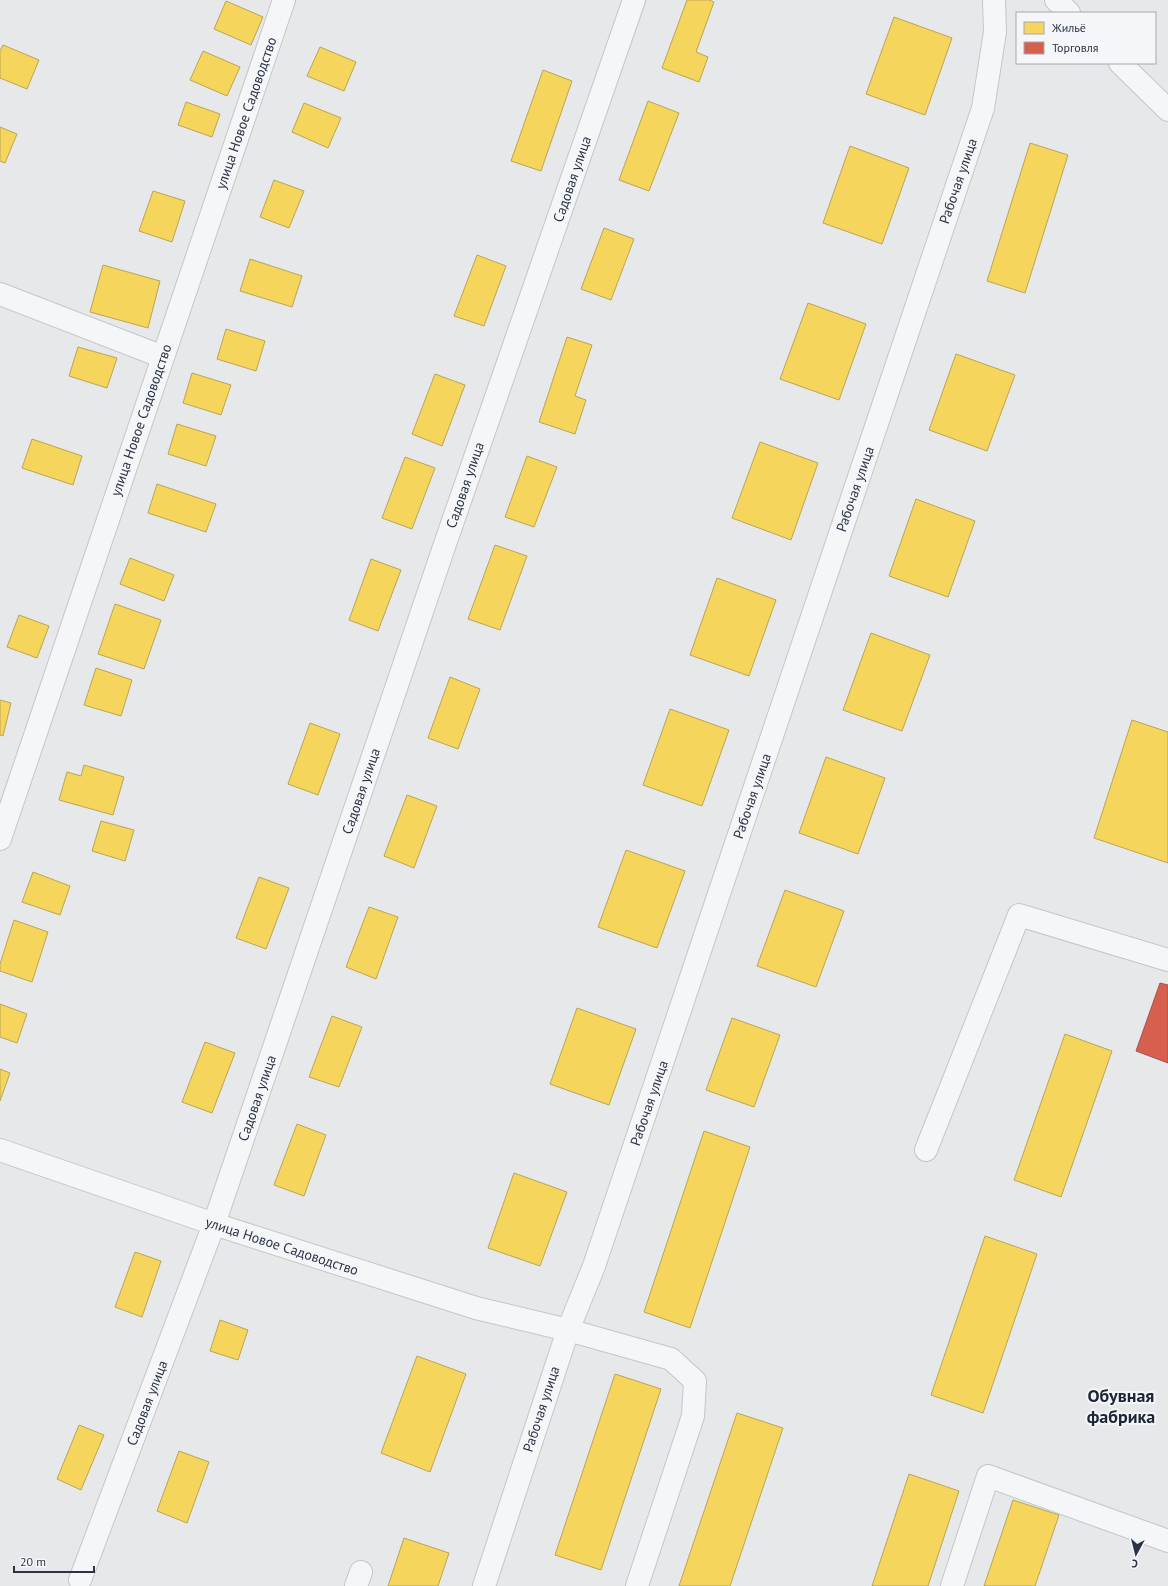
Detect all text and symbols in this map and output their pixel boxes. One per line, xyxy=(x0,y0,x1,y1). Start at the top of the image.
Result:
legend xyxy=(1016,12,1156,64)
text: Жильё xyxy=(1051,20,1086,35)
street label: улица Новое Садоводство xyxy=(211,35,281,191)
text: Торговля xyxy=(1052,40,1098,55)
street label: Садовая улица xyxy=(549,133,595,224)
street label: Рабочая улица xyxy=(935,136,981,226)
street label: улица Новое Садоводство xyxy=(106,342,176,498)
street label: Садовая улица xyxy=(442,439,488,530)
street label: Рабочая улица xyxy=(832,444,878,534)
street label: Садовая улица xyxy=(338,745,384,836)
street label: Рабочая улица xyxy=(729,751,775,841)
street label: Садовая улица xyxy=(234,1052,280,1143)
street label: Рабочая улица xyxy=(626,1058,672,1148)
street label: улица Новое Садоводство xyxy=(203,1213,361,1279)
street label: Садовая улица xyxy=(122,1358,172,1448)
street label: Рабочая улица xyxy=(519,1364,563,1454)
district label: Обувная фабрика xyxy=(1087,1384,1155,1428)
north arrow xyxy=(1116,1534,1156,1574)
scale bar xyxy=(14,1548,94,1574)
text: 20 m xyxy=(20,1554,46,1569)
text: С xyxy=(1131,1557,1139,1571)

